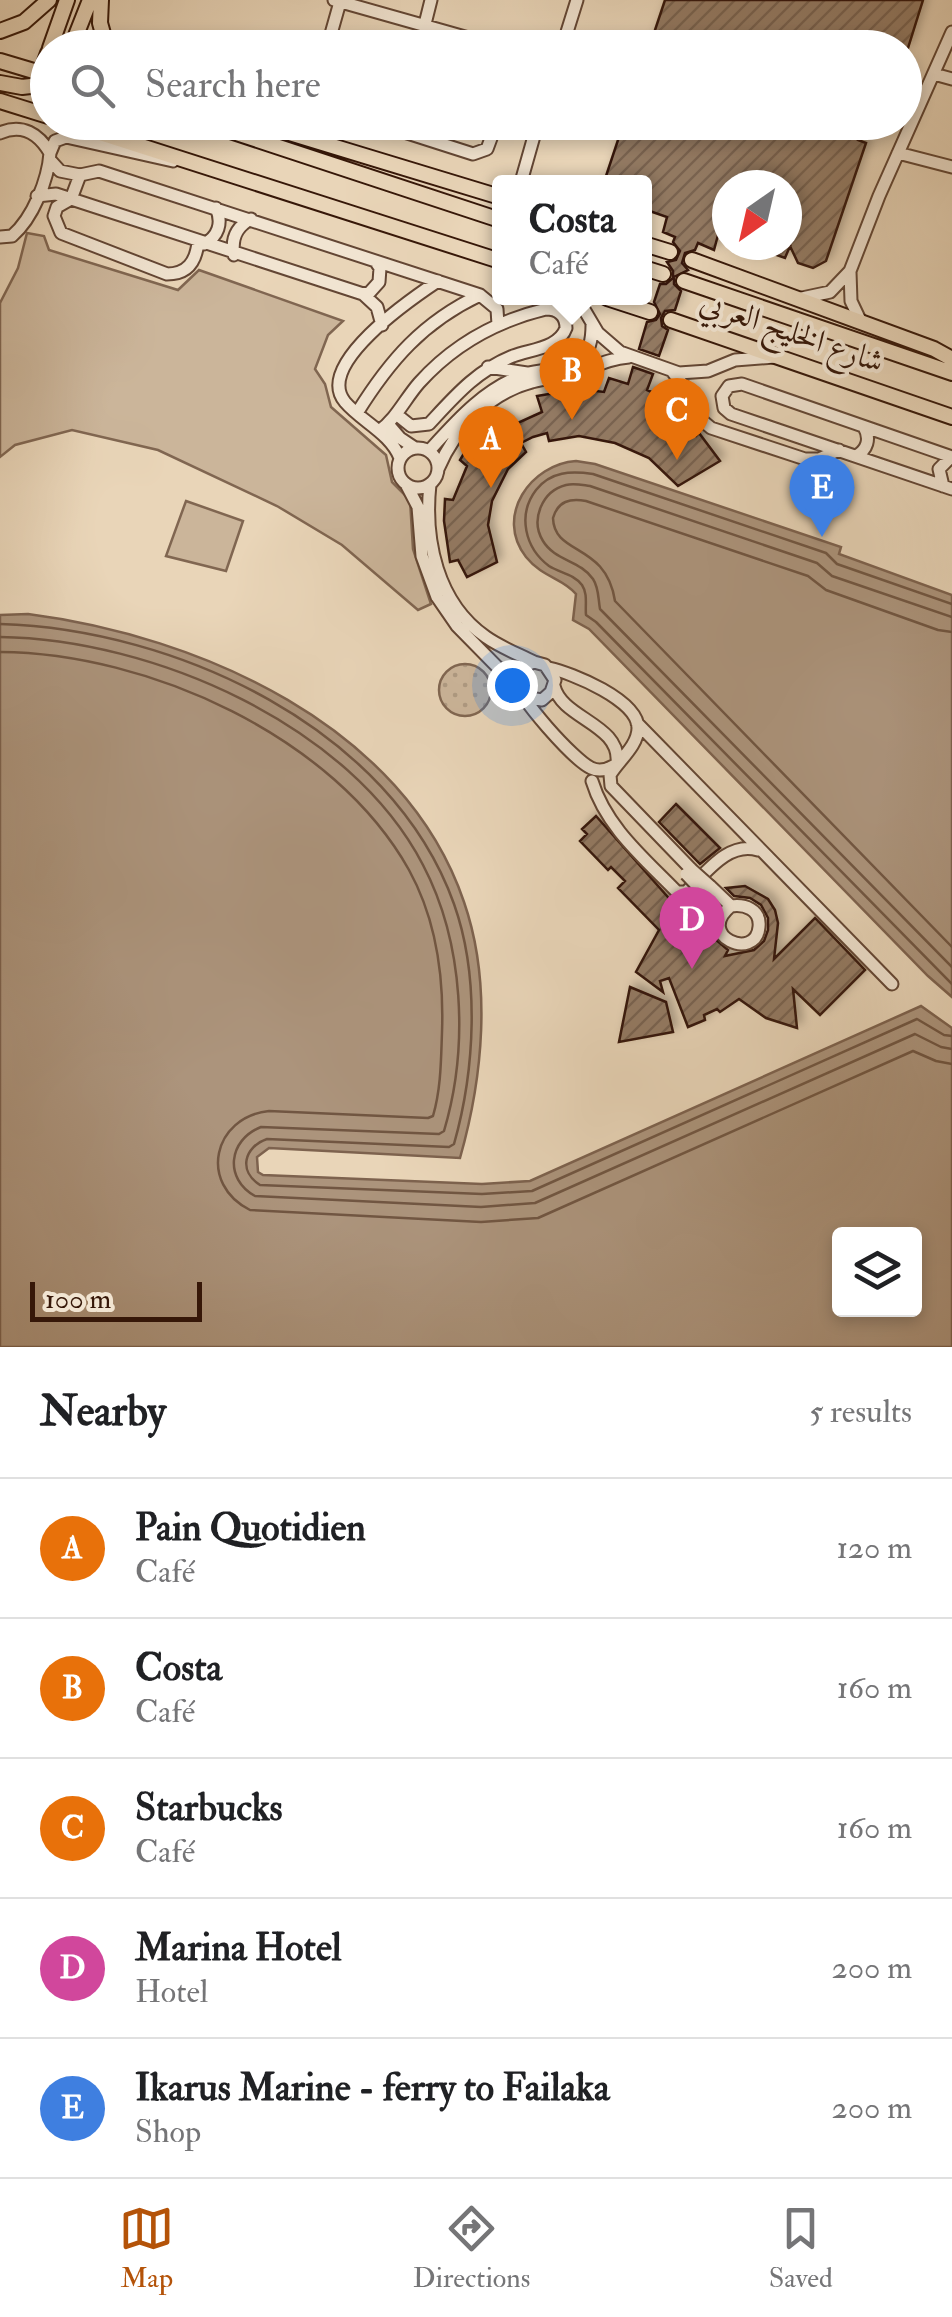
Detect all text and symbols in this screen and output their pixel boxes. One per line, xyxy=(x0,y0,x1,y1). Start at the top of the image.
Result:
search box xyxy=(30,30,922,140)
icon: search xyxy=(65,58,120,113)
text: Search here xyxy=(145,61,321,109)
north arrow xyxy=(712,170,802,260)
popup xyxy=(492,175,652,305)
text: Costa xyxy=(528,196,616,244)
text: Café xyxy=(528,244,588,284)
street label: شارع الخليج العربي xyxy=(692,282,889,389)
pin: B xyxy=(540,338,604,420)
pin: C xyxy=(644,378,710,460)
pin: A xyxy=(458,406,524,488)
pin: E xyxy=(790,454,854,537)
your location xyxy=(487,660,538,711)
pin: D xyxy=(660,886,724,969)
map controls xyxy=(832,1227,922,1317)
button: layers xyxy=(832,1227,922,1317)
scale bar xyxy=(30,1277,202,1322)
text: 100 m xyxy=(45,1282,111,1317)
text: Nearby xyxy=(40,1386,166,1438)
text: 5 results xyxy=(809,1392,912,1432)
text: Pain Quotidien xyxy=(135,1504,366,1552)
text: A xyxy=(62,1528,83,1568)
text: 120 m xyxy=(836,1528,912,1568)
text: Café xyxy=(135,1552,195,1592)
text: Costa xyxy=(135,1644,222,1692)
text: B xyxy=(62,1668,83,1708)
text: 160 m xyxy=(837,1668,912,1708)
text: Café xyxy=(135,1692,195,1732)
text: Starbucks xyxy=(135,1784,283,1832)
text: C xyxy=(61,1808,84,1848)
text: 160 m xyxy=(837,1808,912,1848)
text: Café xyxy=(135,1832,195,1872)
text: Marina Hotel xyxy=(135,1924,342,1972)
text: D xyxy=(59,1948,86,1988)
text: 200 m xyxy=(831,1948,912,1988)
text: Hotel xyxy=(135,1972,208,2012)
text: Ikarus Marine - ferry to Failaka xyxy=(135,2064,610,2112)
text: E xyxy=(61,2088,84,2128)
text: 200 m xyxy=(831,2088,912,2128)
text: Shop xyxy=(135,2112,201,2152)
tab: Map xyxy=(119,2201,174,2296)
tab: Directions xyxy=(413,2201,530,2296)
tab: Saved xyxy=(769,2201,833,2296)

